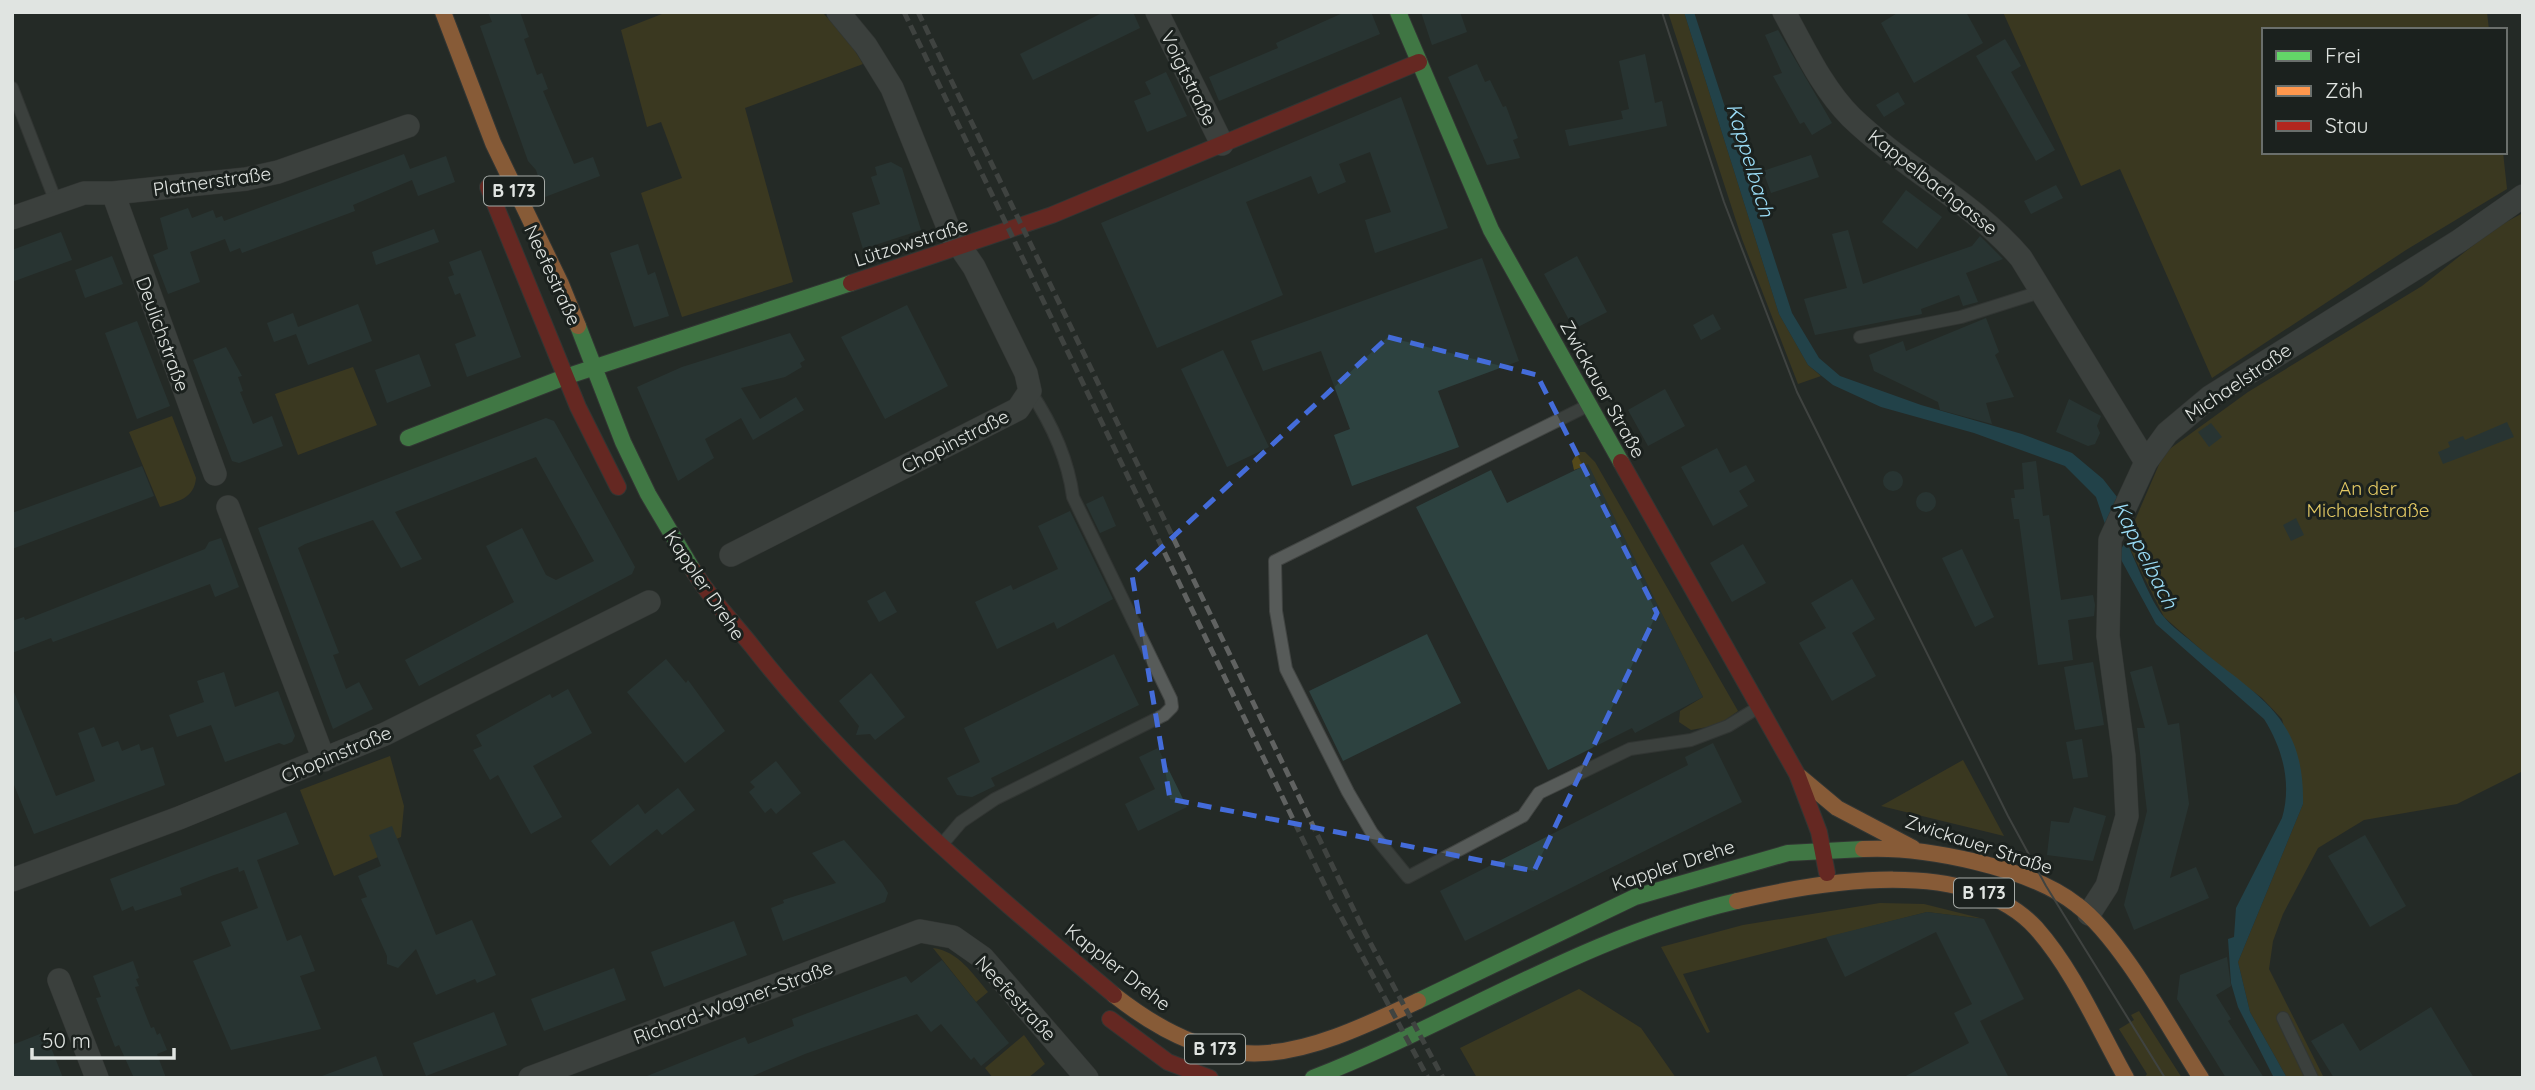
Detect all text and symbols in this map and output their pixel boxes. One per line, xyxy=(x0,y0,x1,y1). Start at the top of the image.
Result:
street label: Voigtstraße xyxy=(1156,27,1222,129)
legend xyxy=(2262,28,2507,154)
text: Frei xyxy=(2325,42,2361,68)
text: Zäh xyxy=(2325,77,2363,103)
water label: Kappelbach xyxy=(1721,100,1781,221)
text: Stau xyxy=(2325,112,2368,138)
street label: Kappelbachgasse xyxy=(1863,124,2003,240)
street label: Platnerstraße xyxy=(151,161,273,201)
road number: B 173 xyxy=(484,176,544,206)
street label: Lützowstraße xyxy=(851,212,971,272)
street label: Neefestraße xyxy=(519,221,587,329)
street label: Deulichstraße xyxy=(131,273,195,395)
street label: Zwickauer Straße xyxy=(1555,316,1651,462)
street label: Michaelstraße xyxy=(2180,338,2296,426)
street label: Chopinstraße xyxy=(897,404,1013,478)
park label: An der Michaelstraße xyxy=(2306,476,2430,522)
water label: Kappelbach xyxy=(2108,496,2185,614)
street label: Kappler Drehe xyxy=(659,525,751,645)
street label: Chopinstraße xyxy=(277,720,395,788)
street label: Zwickauer Straße xyxy=(1902,809,2056,879)
street label: Kappler Drehe xyxy=(1609,834,1737,896)
road number: B 173 xyxy=(1954,878,2014,908)
street label: Kappler Drehe xyxy=(1060,918,1176,1016)
street label: Neefestraße xyxy=(970,950,1062,1046)
street label: Richard-Wagner-Straße xyxy=(630,955,836,1049)
scale bar xyxy=(32,1016,173,1060)
text: 50 m xyxy=(42,1027,91,1053)
road number: B 173 xyxy=(1185,1034,1245,1064)

